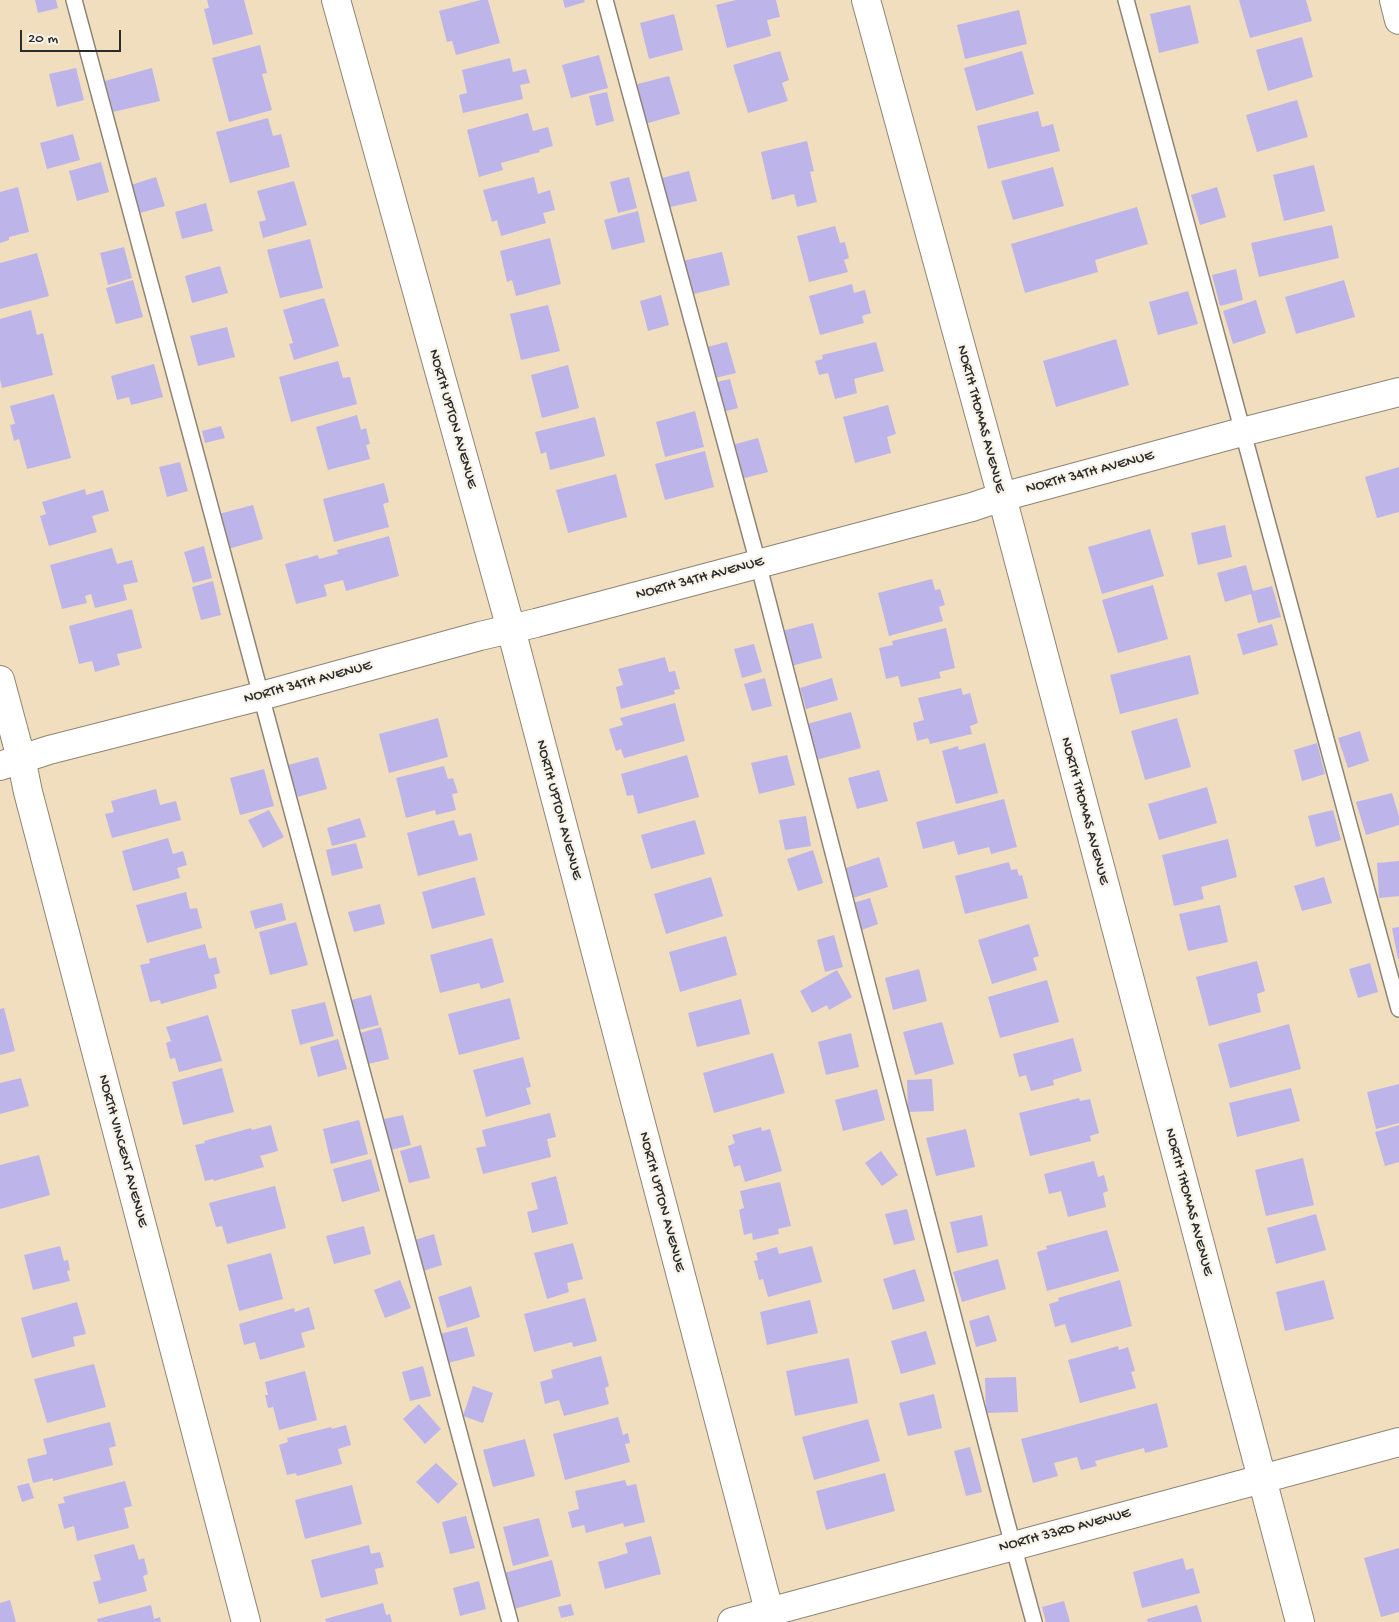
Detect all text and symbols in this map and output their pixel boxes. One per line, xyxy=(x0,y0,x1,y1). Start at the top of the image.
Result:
scale bar xyxy=(22,20,124,52)
text: 20 m xyxy=(28,30,58,48)
street label: NORTH THOMAS AVENUE xyxy=(952,343,1008,495)
street label: NORTH UPTON AVENUE xyxy=(424,347,480,491)
street label: NORTH 34TH AVENUE xyxy=(1024,447,1156,499)
street label: NORTH 34TH AVENUE xyxy=(634,553,766,605)
street label: NORTH 34TH AVENUE xyxy=(242,657,374,709)
street label: NORTH THOMAS AVENUE xyxy=(1056,735,1112,887)
street label: NORTH UPTON AVENUE xyxy=(531,738,585,882)
street label: NORTH VINCENT AVENUE xyxy=(93,1073,151,1229)
street label: NORTH THOMAS AVENUE xyxy=(1160,1126,1216,1278)
street label: NORTH UPTON AVENUE xyxy=(634,1130,688,1274)
street label: NORTH 33RD AVENUE xyxy=(997,1505,1133,1557)

